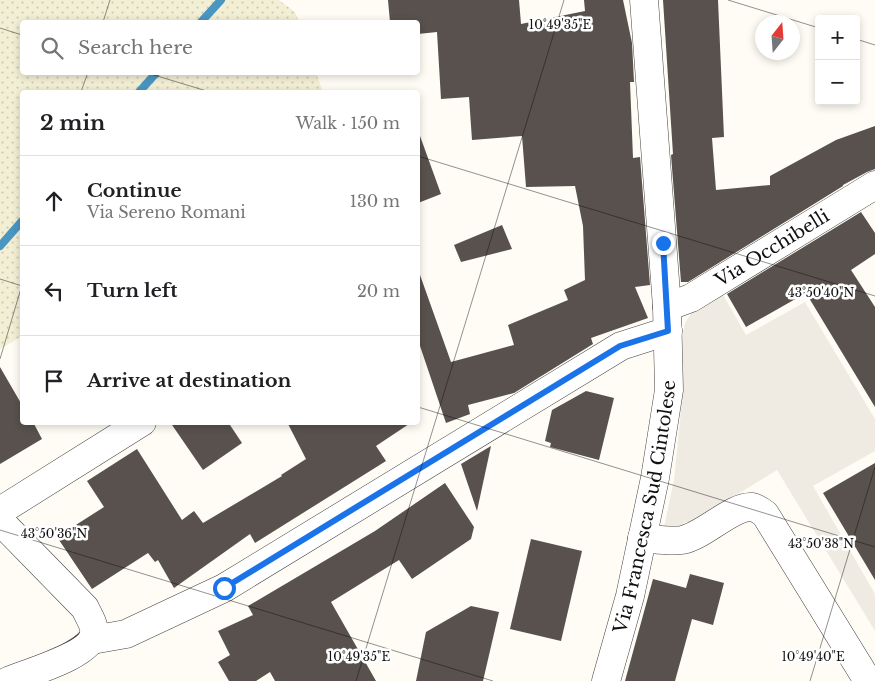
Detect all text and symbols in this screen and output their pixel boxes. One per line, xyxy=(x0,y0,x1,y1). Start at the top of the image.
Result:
north arrow xyxy=(755,15,800,60)
map controls xyxy=(815,15,860,105)
button: + xyxy=(815,15,860,60)
text: 10°49'35"E xyxy=(529,17,591,32)
search box xyxy=(20,20,420,75)
icon: search xyxy=(38,34,66,62)
text: Search here xyxy=(78,36,193,59)
button: − xyxy=(815,60,860,105)
text: 2 min xyxy=(40,110,105,136)
text: Walk · 150 m xyxy=(296,113,400,133)
text: Continue xyxy=(87,179,182,202)
icon: ahead xyxy=(40,187,68,215)
text: 130 m xyxy=(350,191,400,211)
text: Via Sereno Romani xyxy=(87,202,246,222)
street label: Via Occhibelli xyxy=(710,205,833,292)
route end xyxy=(652,232,675,255)
icon: left xyxy=(40,277,68,305)
text: Turn left xyxy=(87,279,178,302)
text: 20 m xyxy=(357,281,400,301)
text: 43°50'40"N xyxy=(788,285,854,300)
icon: arrive xyxy=(40,367,68,395)
text: Arrive at destination xyxy=(87,369,291,392)
street label: Via Francesca Sud Cintolese xyxy=(609,380,680,637)
text: 43°50'36"N xyxy=(21,526,87,541)
text: 43°50'38"N xyxy=(788,536,854,551)
route start xyxy=(213,577,236,600)
text: 10°49'35"E xyxy=(328,649,390,664)
text: 10°49'40"E xyxy=(781,649,845,664)

